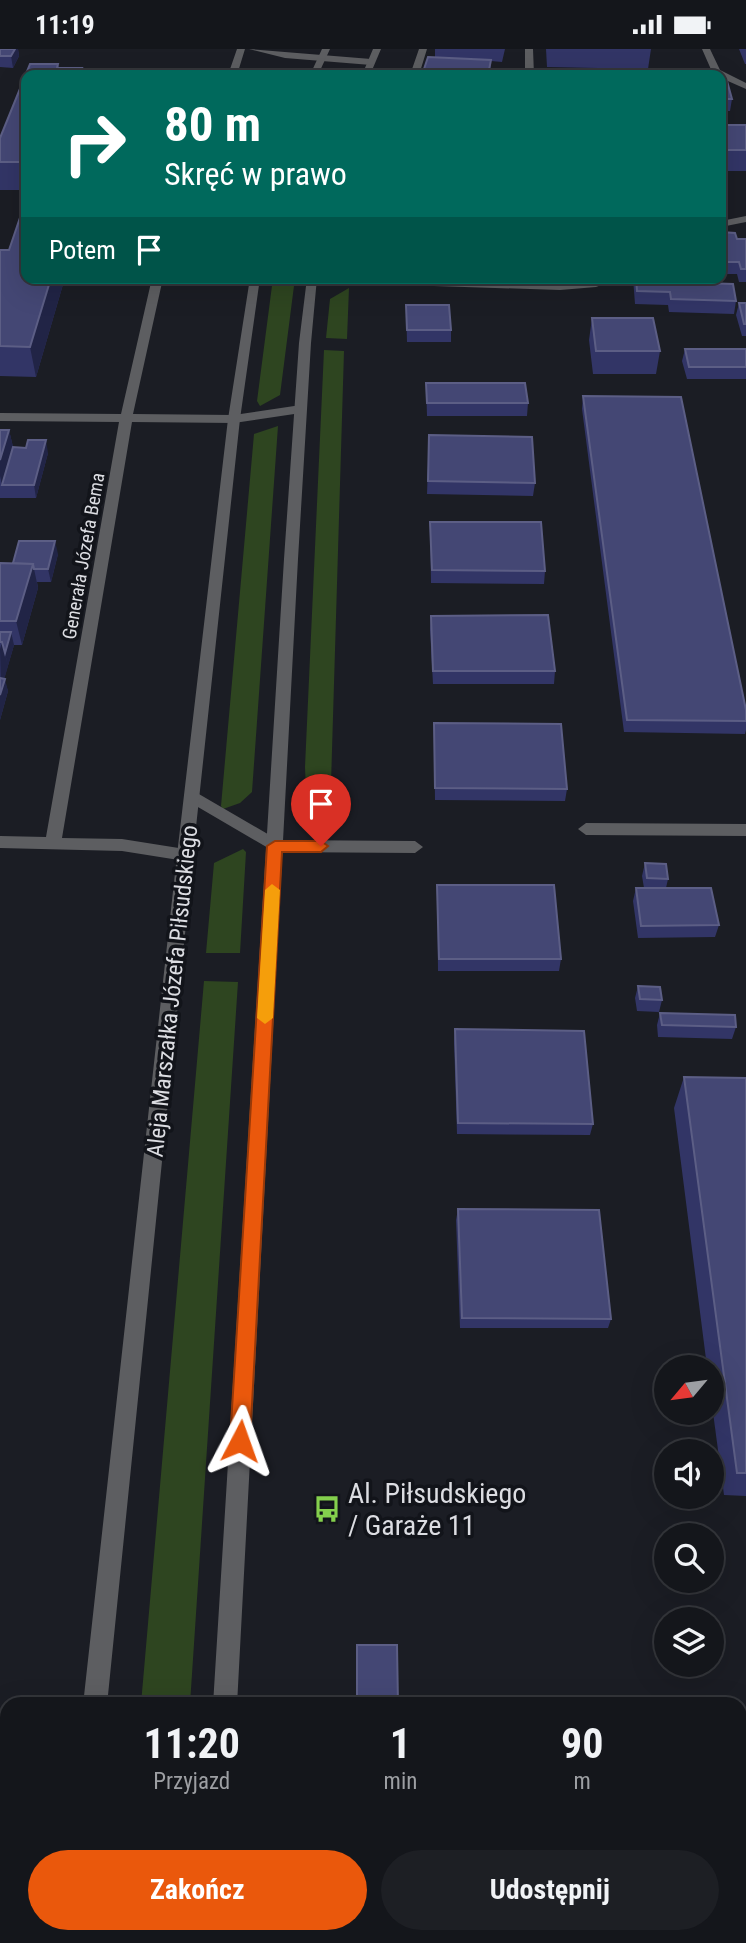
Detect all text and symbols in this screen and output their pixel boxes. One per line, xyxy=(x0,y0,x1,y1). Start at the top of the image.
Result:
text: 11:19 xyxy=(35,10,95,40)
text: 80 m xyxy=(164,96,261,153)
icon: right xyxy=(49,98,140,189)
text: Skręć w prawo xyxy=(164,155,347,193)
icon: arrive xyxy=(130,231,168,269)
text: Potem xyxy=(49,235,116,265)
street label: Generała Józefa Bema xyxy=(58,471,109,641)
pin xyxy=(291,774,351,846)
icon: arrive xyxy=(302,785,340,823)
street label: Aleja Marszałka Józefa Piłsudskiego xyxy=(142,824,203,1158)
north arrow xyxy=(654,1355,724,1425)
map controls xyxy=(654,1355,724,1677)
position arrow xyxy=(203,1404,277,1478)
button: sound xyxy=(654,1439,724,1509)
place label: Al. Piłsudskiego / Garaże 11 xyxy=(348,1477,526,1542)
bus stop icon: Al. Piłsudskiego / Garaże 11 xyxy=(312,1494,342,1524)
button: search xyxy=(654,1523,724,1593)
button: layers xyxy=(654,1607,724,1677)
text: 11:20 xyxy=(144,1719,240,1768)
text: 1 xyxy=(390,1719,411,1768)
text: 90 xyxy=(561,1719,603,1768)
text: Przyjazd xyxy=(153,1768,230,1795)
text: min xyxy=(384,1768,417,1795)
text: m xyxy=(573,1768,591,1795)
button: Zakończ xyxy=(28,1850,367,1930)
button: Udostępnij xyxy=(381,1850,719,1930)

